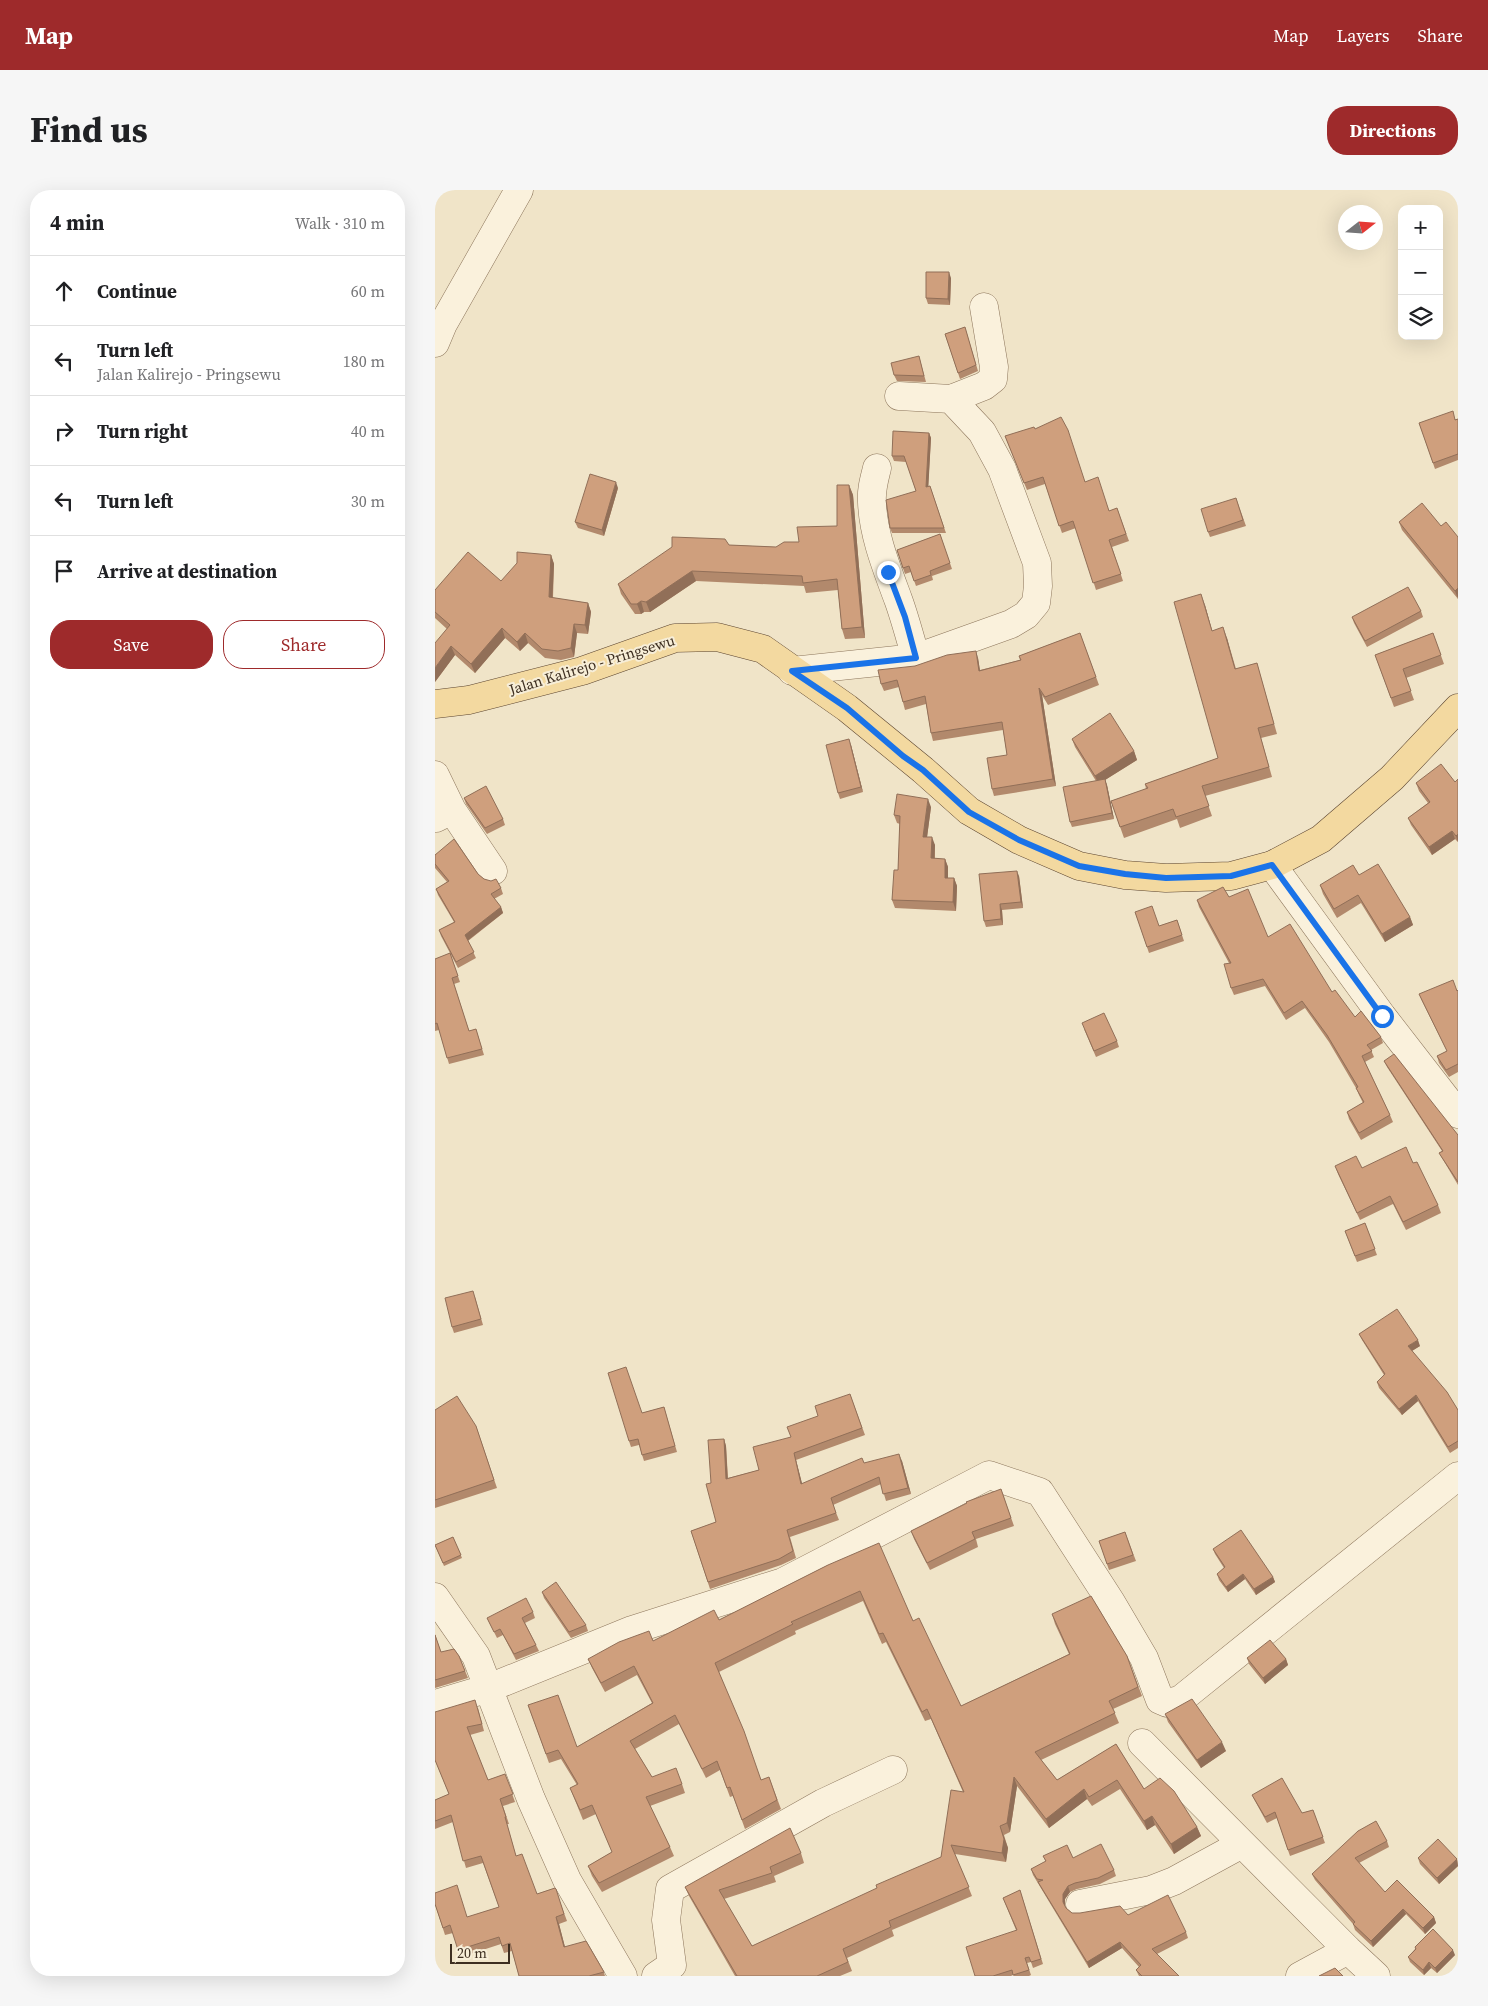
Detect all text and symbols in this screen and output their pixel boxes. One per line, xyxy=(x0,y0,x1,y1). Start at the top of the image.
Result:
text: Map xyxy=(25,19,73,52)
text: Map xyxy=(1273,23,1308,48)
text: Layers xyxy=(1336,23,1389,48)
text: Share xyxy=(1417,23,1463,48)
text: Find us xyxy=(30,106,148,154)
button: Directions xyxy=(1327,106,1458,155)
north arrow xyxy=(1338,205,1383,250)
map controls xyxy=(1398,205,1443,340)
button: + xyxy=(1398,205,1443,250)
text: 4 min xyxy=(50,208,105,237)
text: Walk · 310 m xyxy=(295,212,385,234)
button: − xyxy=(1398,250,1443,295)
icon: ahead xyxy=(50,277,78,305)
text: Continue xyxy=(97,278,177,304)
text: 60 m xyxy=(351,280,385,302)
button: layers xyxy=(1398,295,1443,340)
text: Turn left xyxy=(97,337,173,363)
icon: left xyxy=(50,347,78,375)
text: 180 m xyxy=(343,350,385,372)
text: Jalan Kalirejo - Pringsewu xyxy=(97,363,281,385)
icon: right xyxy=(50,417,78,445)
text: Turn right xyxy=(97,418,188,444)
text: 40 m xyxy=(351,420,385,442)
icon: left xyxy=(50,487,78,515)
text: Turn left xyxy=(97,488,173,514)
text: 30 m xyxy=(351,490,385,512)
icon: arrive xyxy=(50,557,78,585)
text: Arrive at destination xyxy=(97,558,277,584)
route end xyxy=(877,561,900,584)
button: Save xyxy=(50,620,213,669)
button: Share xyxy=(223,620,385,669)
street label: Jalan Kalirejo - Pringsewu xyxy=(505,629,678,700)
route start xyxy=(1371,1005,1394,1028)
scale bar xyxy=(450,1941,510,1964)
text: 20 m xyxy=(457,1943,487,1963)

